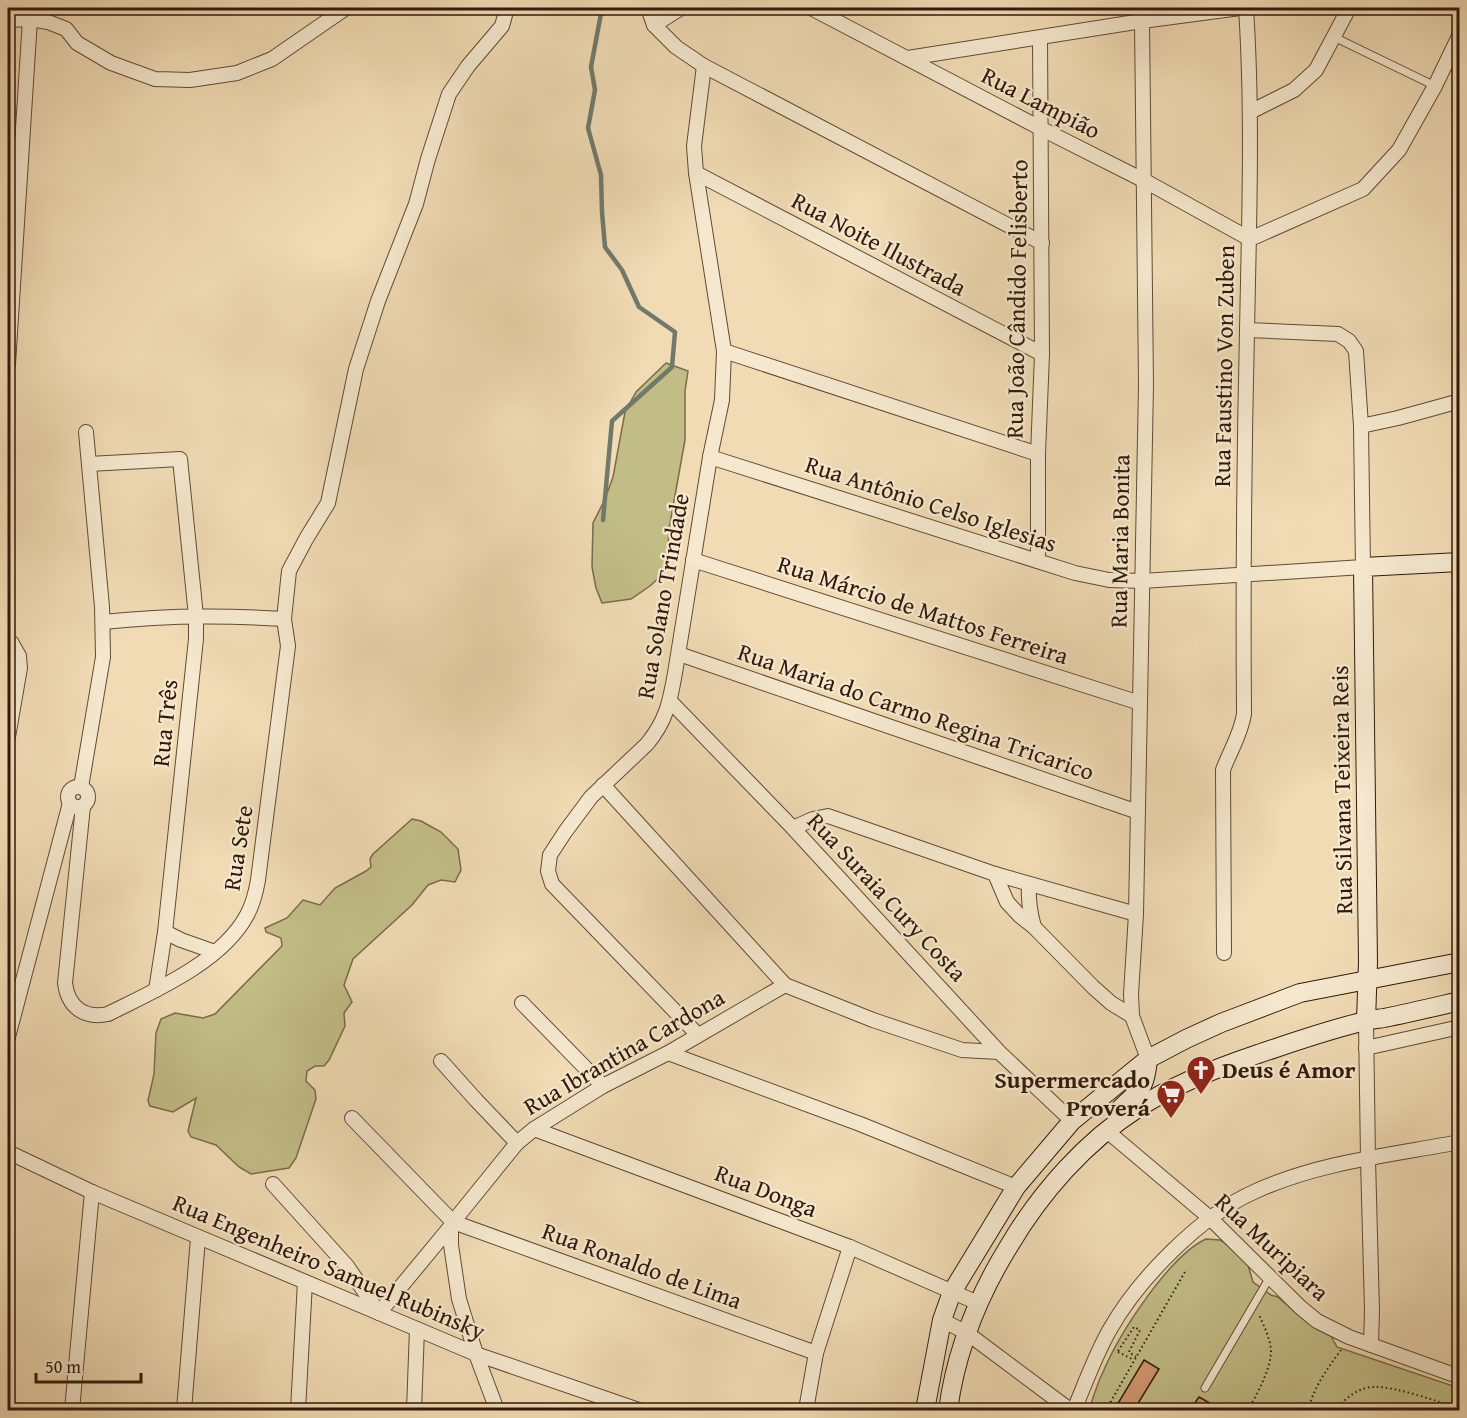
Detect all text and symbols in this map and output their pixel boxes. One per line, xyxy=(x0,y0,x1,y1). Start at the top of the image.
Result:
street label: Rua Lampião xyxy=(976,58,1107,148)
street label: Rua João Cândido Felisberto xyxy=(997,159,1036,439)
street label: Rua Noite Ilustrada xyxy=(786,183,973,305)
street label: Rua Faustino Von Zuben xyxy=(1204,244,1243,488)
street label: Rua Antônio Celso Iglesias xyxy=(801,446,1061,561)
street label: Rua Maria Bonita xyxy=(1100,453,1139,628)
street label: Rua Solano Trindade xyxy=(627,490,698,702)
street label: Rua Márcio de Mattos Ferreira xyxy=(773,546,1074,673)
street label: Rua Maria do Carmo Regina Tricarico xyxy=(733,634,1099,789)
street label: Rua Silvana Teixeira Reis xyxy=(1322,665,1361,915)
street label: Rua Três xyxy=(143,678,186,768)
street label: Rua Sete xyxy=(213,803,262,893)
street label: Rua Suraia Cury Costa xyxy=(799,804,976,990)
street label: Rua Ibrantina Cardona xyxy=(517,979,731,1123)
place label: Deus é Amor xyxy=(1222,1052,1356,1087)
church icon: Deus é Amor xyxy=(1185,1054,1217,1096)
place label: Supermercado Proverá xyxy=(994,1062,1151,1125)
supermarket icon: Supermercado Proverá xyxy=(1155,1078,1187,1120)
street label: Rua Donga xyxy=(710,1155,823,1226)
street label: Rua Muripiara xyxy=(1207,1184,1338,1309)
street label: Rua Engenheiro Samuel Rubinsky xyxy=(168,1185,491,1348)
street label: Rua Ronaldo de Lima xyxy=(537,1213,747,1318)
scale bar xyxy=(36,1346,141,1384)
text: 50 m xyxy=(45,1353,81,1380)

